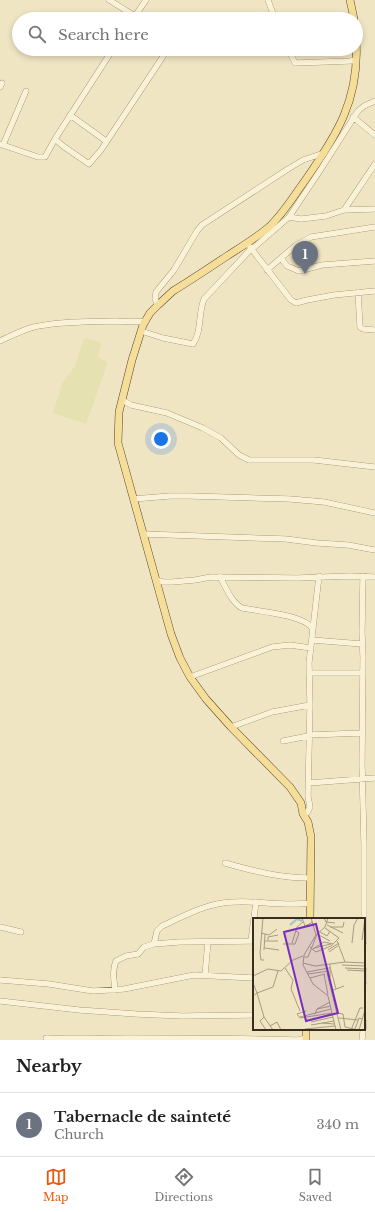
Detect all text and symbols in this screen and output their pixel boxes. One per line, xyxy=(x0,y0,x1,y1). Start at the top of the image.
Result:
search box xyxy=(12,12,363,56)
icon: search xyxy=(26,23,48,45)
text: Search here xyxy=(58,25,149,44)
pin: 1 xyxy=(292,241,318,274)
your location xyxy=(151,429,171,449)
inset map xyxy=(253,918,365,1030)
text: Nearby xyxy=(16,1056,82,1077)
text: Tabernacle de sainteté xyxy=(54,1107,231,1126)
text: 1 xyxy=(26,1116,32,1133)
text: 340 m xyxy=(316,1116,359,1133)
text: Church xyxy=(54,1126,104,1143)
tab: Map xyxy=(43,1166,69,1204)
tab: Directions xyxy=(154,1166,213,1204)
tab: Saved xyxy=(299,1166,332,1204)

